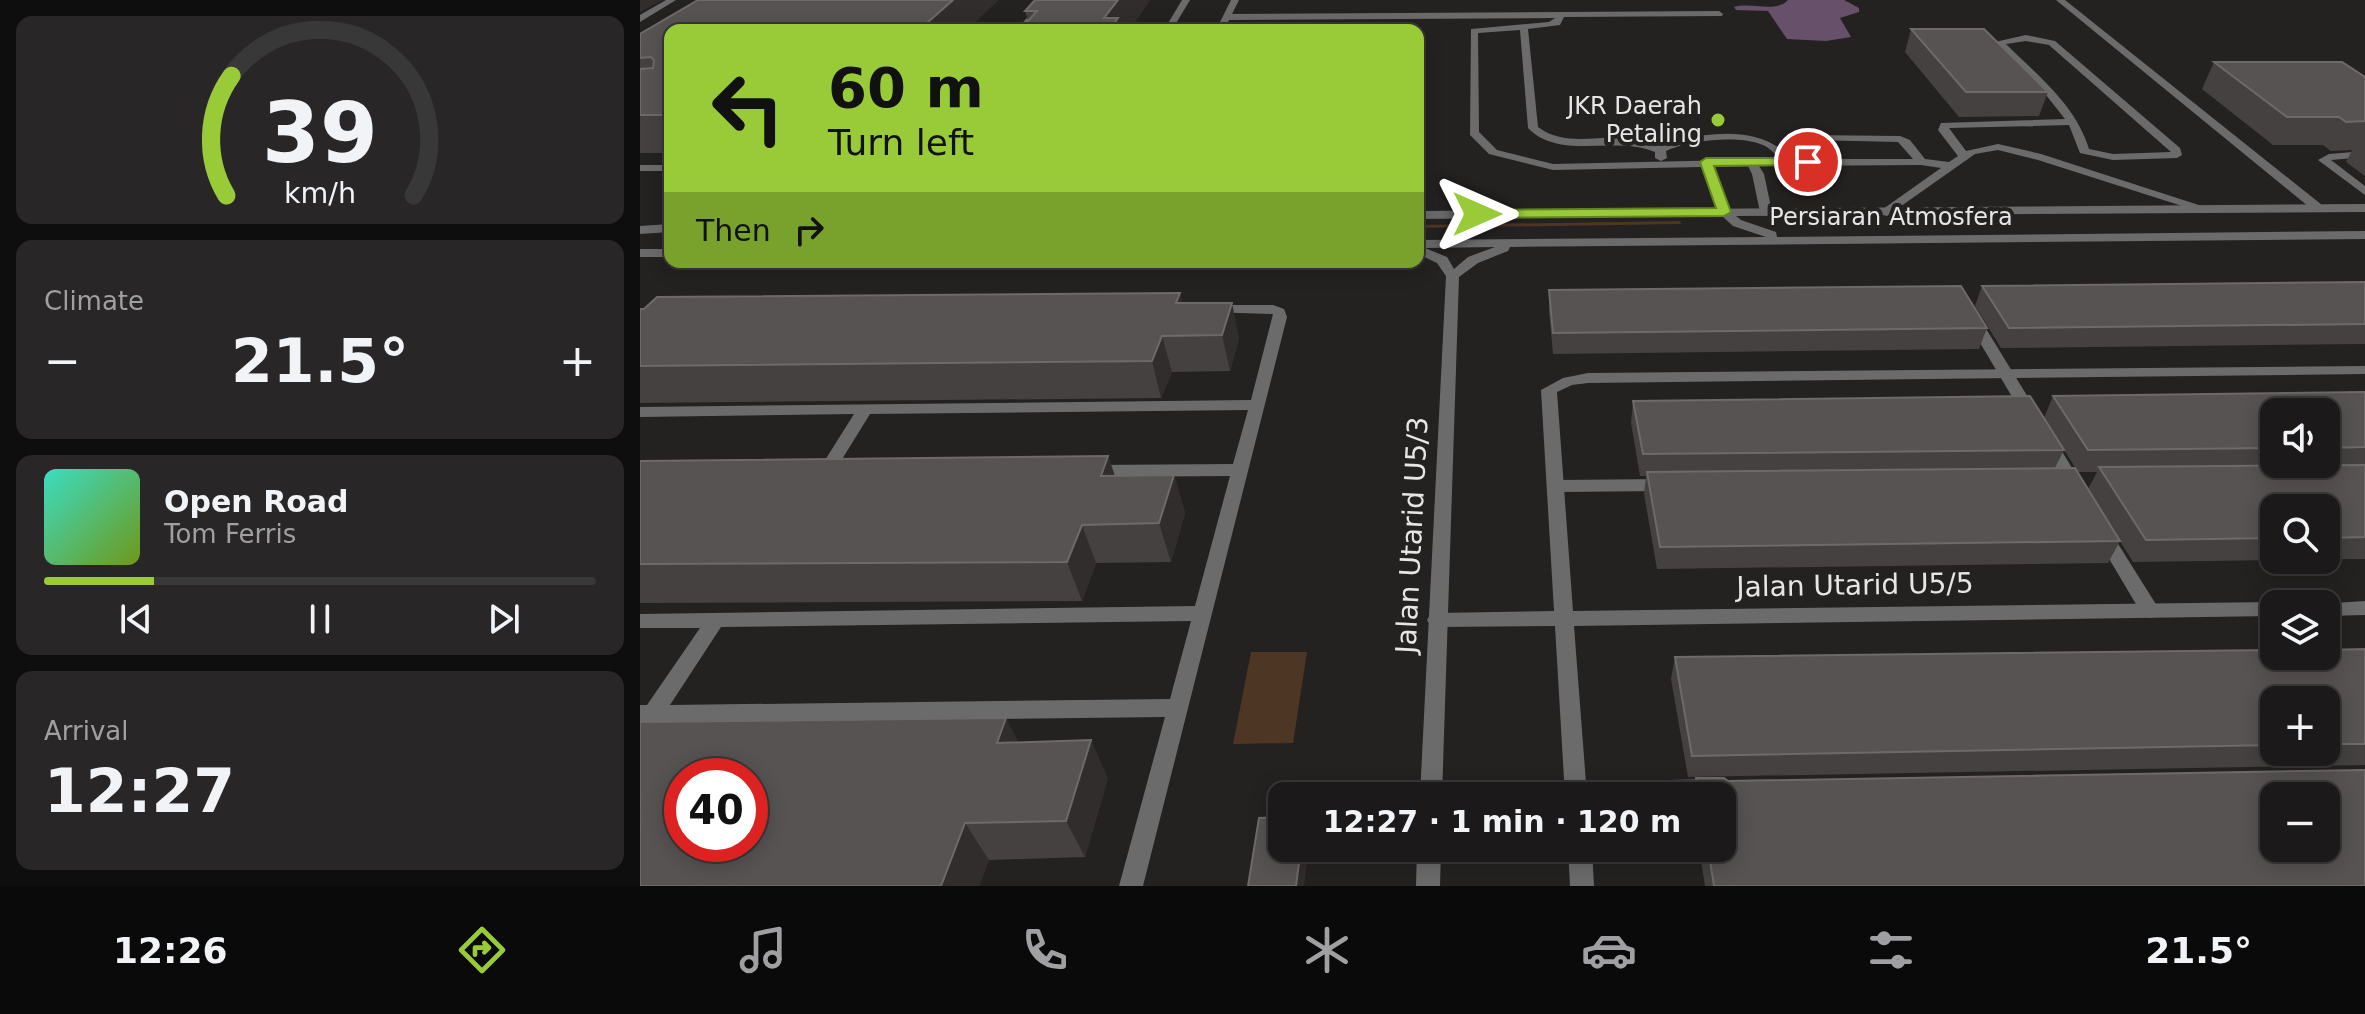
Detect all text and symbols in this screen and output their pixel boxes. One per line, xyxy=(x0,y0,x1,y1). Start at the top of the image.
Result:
text: 60 m xyxy=(828,55,984,120)
icon: left xyxy=(696,56,800,160)
text: 39 xyxy=(262,85,378,182)
place label: JKR Daerah Petaling xyxy=(1565,92,1702,148)
marker: JKR Daerah Petaling xyxy=(1709,111,1727,129)
text: Turn left xyxy=(828,122,974,163)
pin xyxy=(1774,128,1842,196)
icon: arrive xyxy=(1786,140,1830,184)
position arrow xyxy=(1435,172,1519,256)
text: km/h xyxy=(284,176,356,210)
street label: Persiaran Atmosfera xyxy=(1769,203,2013,231)
icon: right xyxy=(787,208,831,252)
text: Then xyxy=(696,213,771,248)
text: Climate xyxy=(44,286,144,316)
text: 21.5° xyxy=(231,326,409,396)
text: − xyxy=(44,335,81,386)
text: + xyxy=(559,335,596,386)
map controls xyxy=(2260,398,2340,862)
button: sound xyxy=(2260,398,2340,478)
street label: Jalan Utarid U5/3 xyxy=(1389,416,1435,656)
text: Open Road xyxy=(164,484,349,519)
button: search xyxy=(2260,494,2340,574)
text: Tom Ferris xyxy=(164,519,296,549)
street label: Jalan Utarid U5/5 xyxy=(1734,566,1974,604)
button: layers xyxy=(2260,590,2340,670)
icon: previous xyxy=(114,597,158,641)
icon: pause xyxy=(298,597,342,641)
icon: next xyxy=(482,597,526,641)
button: + xyxy=(2260,686,2340,766)
text: Arrival xyxy=(44,716,128,746)
text: 12:27 xyxy=(44,756,235,826)
speed limit sign: 40 xyxy=(664,758,768,862)
button: − xyxy=(2260,782,2340,862)
text: 12:27 · 1 min · 120 m xyxy=(1323,804,1681,839)
icon: directions xyxy=(454,922,510,978)
icon: music xyxy=(735,922,791,978)
icon: phone xyxy=(1017,922,1073,978)
icon: climate xyxy=(1299,922,1355,978)
icon: car xyxy=(1581,922,1637,978)
icon: filters xyxy=(1863,922,1919,978)
text: 12:26 xyxy=(113,930,228,971)
text: 21.5° xyxy=(2145,930,2252,971)

